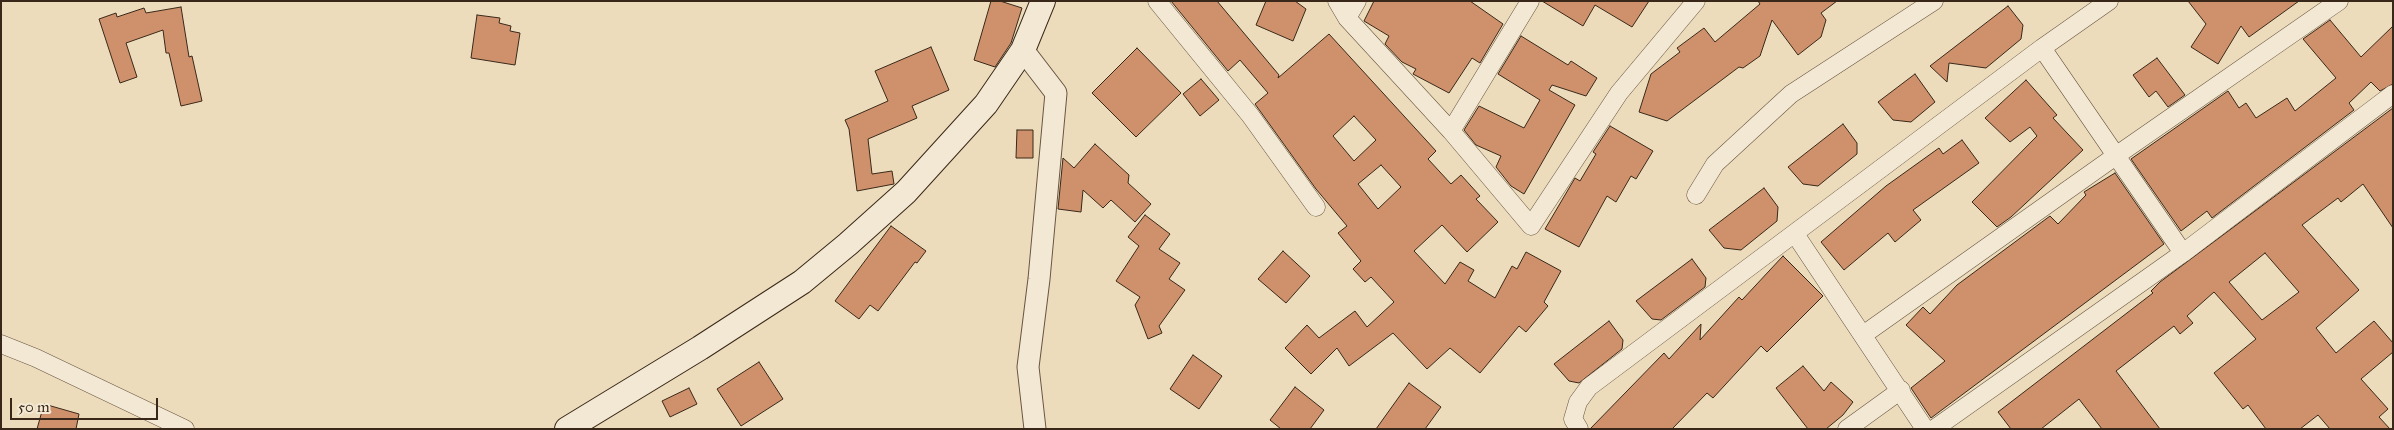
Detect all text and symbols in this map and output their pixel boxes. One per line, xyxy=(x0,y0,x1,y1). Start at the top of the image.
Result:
scale bar xyxy=(12,388,160,420)
text: 50 m xyxy=(18,398,50,416)

